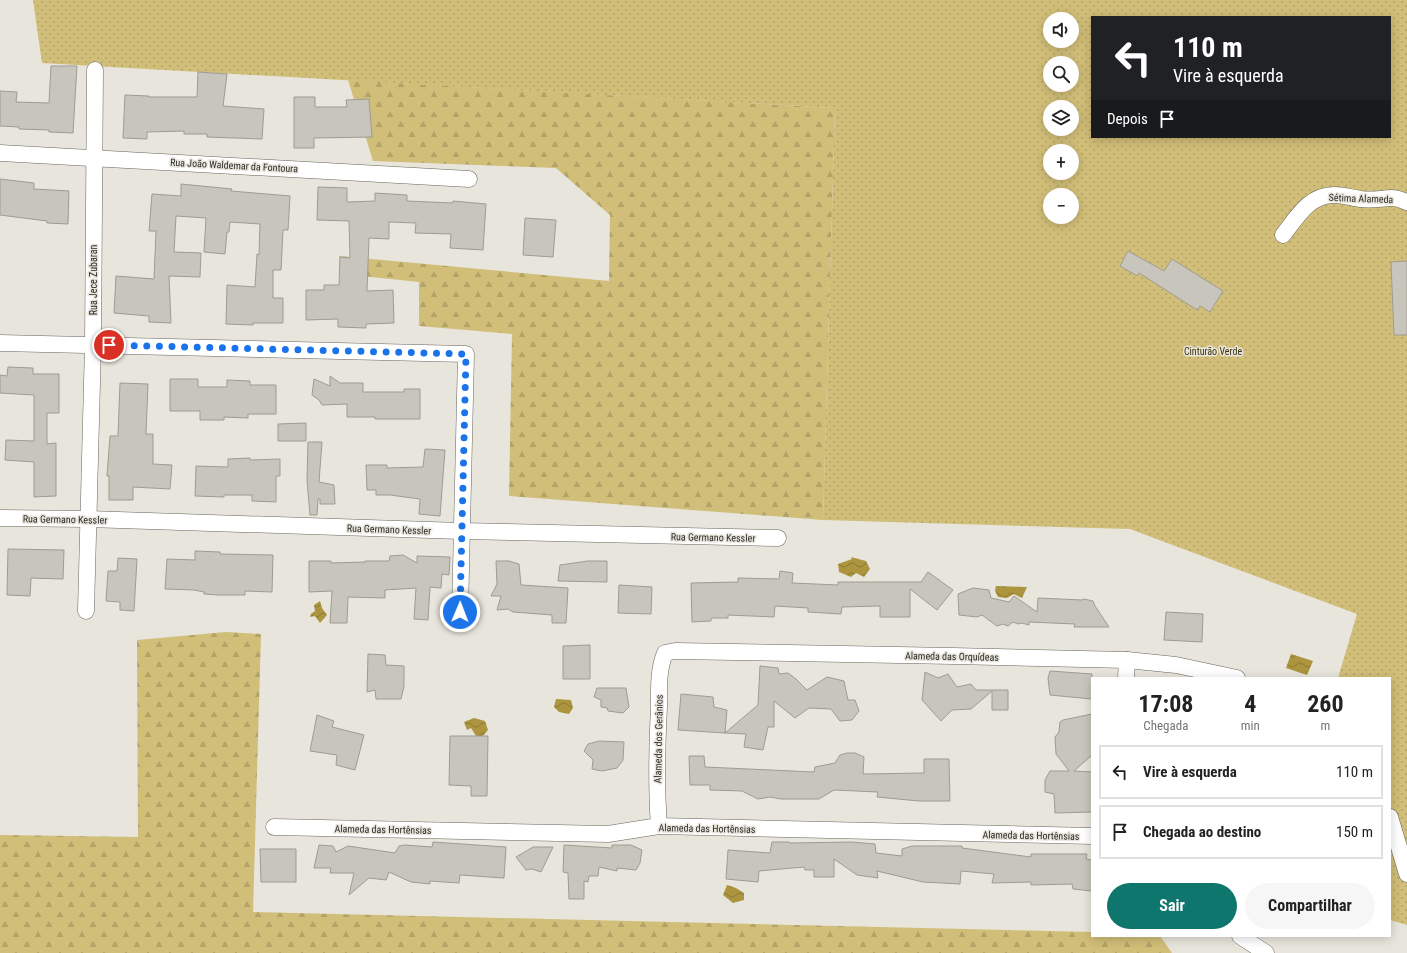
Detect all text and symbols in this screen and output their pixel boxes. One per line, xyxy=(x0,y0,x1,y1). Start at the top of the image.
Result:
map controls xyxy=(1043,12,1079,224)
button: sound xyxy=(1043,12,1079,48)
text: 110 m xyxy=(1173,31,1243,64)
icon: left xyxy=(1107,32,1159,84)
button: search xyxy=(1043,56,1079,92)
text: Vire à esquerda xyxy=(1173,65,1284,86)
button: layers xyxy=(1043,100,1079,136)
icon: arrive xyxy=(1156,108,1178,130)
text: Depois xyxy=(1107,110,1148,128)
button: + xyxy=(1043,144,1079,180)
street label: Rua João Waldemar da Fontoura xyxy=(170,157,298,174)
button: − xyxy=(1043,188,1079,224)
street label: Sétima Alameda xyxy=(1329,192,1394,205)
street label: Rua Jece Zubaran xyxy=(88,245,99,315)
pin xyxy=(92,328,126,362)
icon: arrive xyxy=(98,334,120,356)
park label: Cinturão Verde xyxy=(1184,346,1242,357)
street label: Rua Germano Kessler xyxy=(23,513,107,526)
street label: Rua Germano Kessler xyxy=(347,523,431,536)
street label: Rua Germano Kessler xyxy=(671,531,755,544)
position arrow xyxy=(439,591,481,633)
street label: Alameda das Orquídeas xyxy=(905,650,999,663)
text: 17:08 xyxy=(1138,690,1193,718)
text: 4 xyxy=(1244,690,1256,718)
text: 260 xyxy=(1307,690,1344,718)
street label: Alameda dos Gerânios xyxy=(652,694,665,784)
text: Chegada xyxy=(1143,718,1188,733)
text: min xyxy=(1241,718,1260,733)
text: m xyxy=(1321,718,1330,733)
icon: left xyxy=(1109,761,1131,783)
text: Vire à esquerda xyxy=(1143,763,1237,781)
text: 110 m xyxy=(1336,763,1373,781)
icon: arrive xyxy=(1109,821,1131,843)
street label: Alameda das Hortênsias xyxy=(658,822,756,835)
street label: Alameda das Hortênsias xyxy=(334,823,432,836)
text: Chegada ao destino xyxy=(1143,823,1261,841)
text: 150 m xyxy=(1336,823,1373,841)
street label: Alameda das Hortênsias xyxy=(982,829,1080,842)
button: Sair xyxy=(1107,883,1237,929)
button: Compartilhar xyxy=(1245,883,1375,929)

